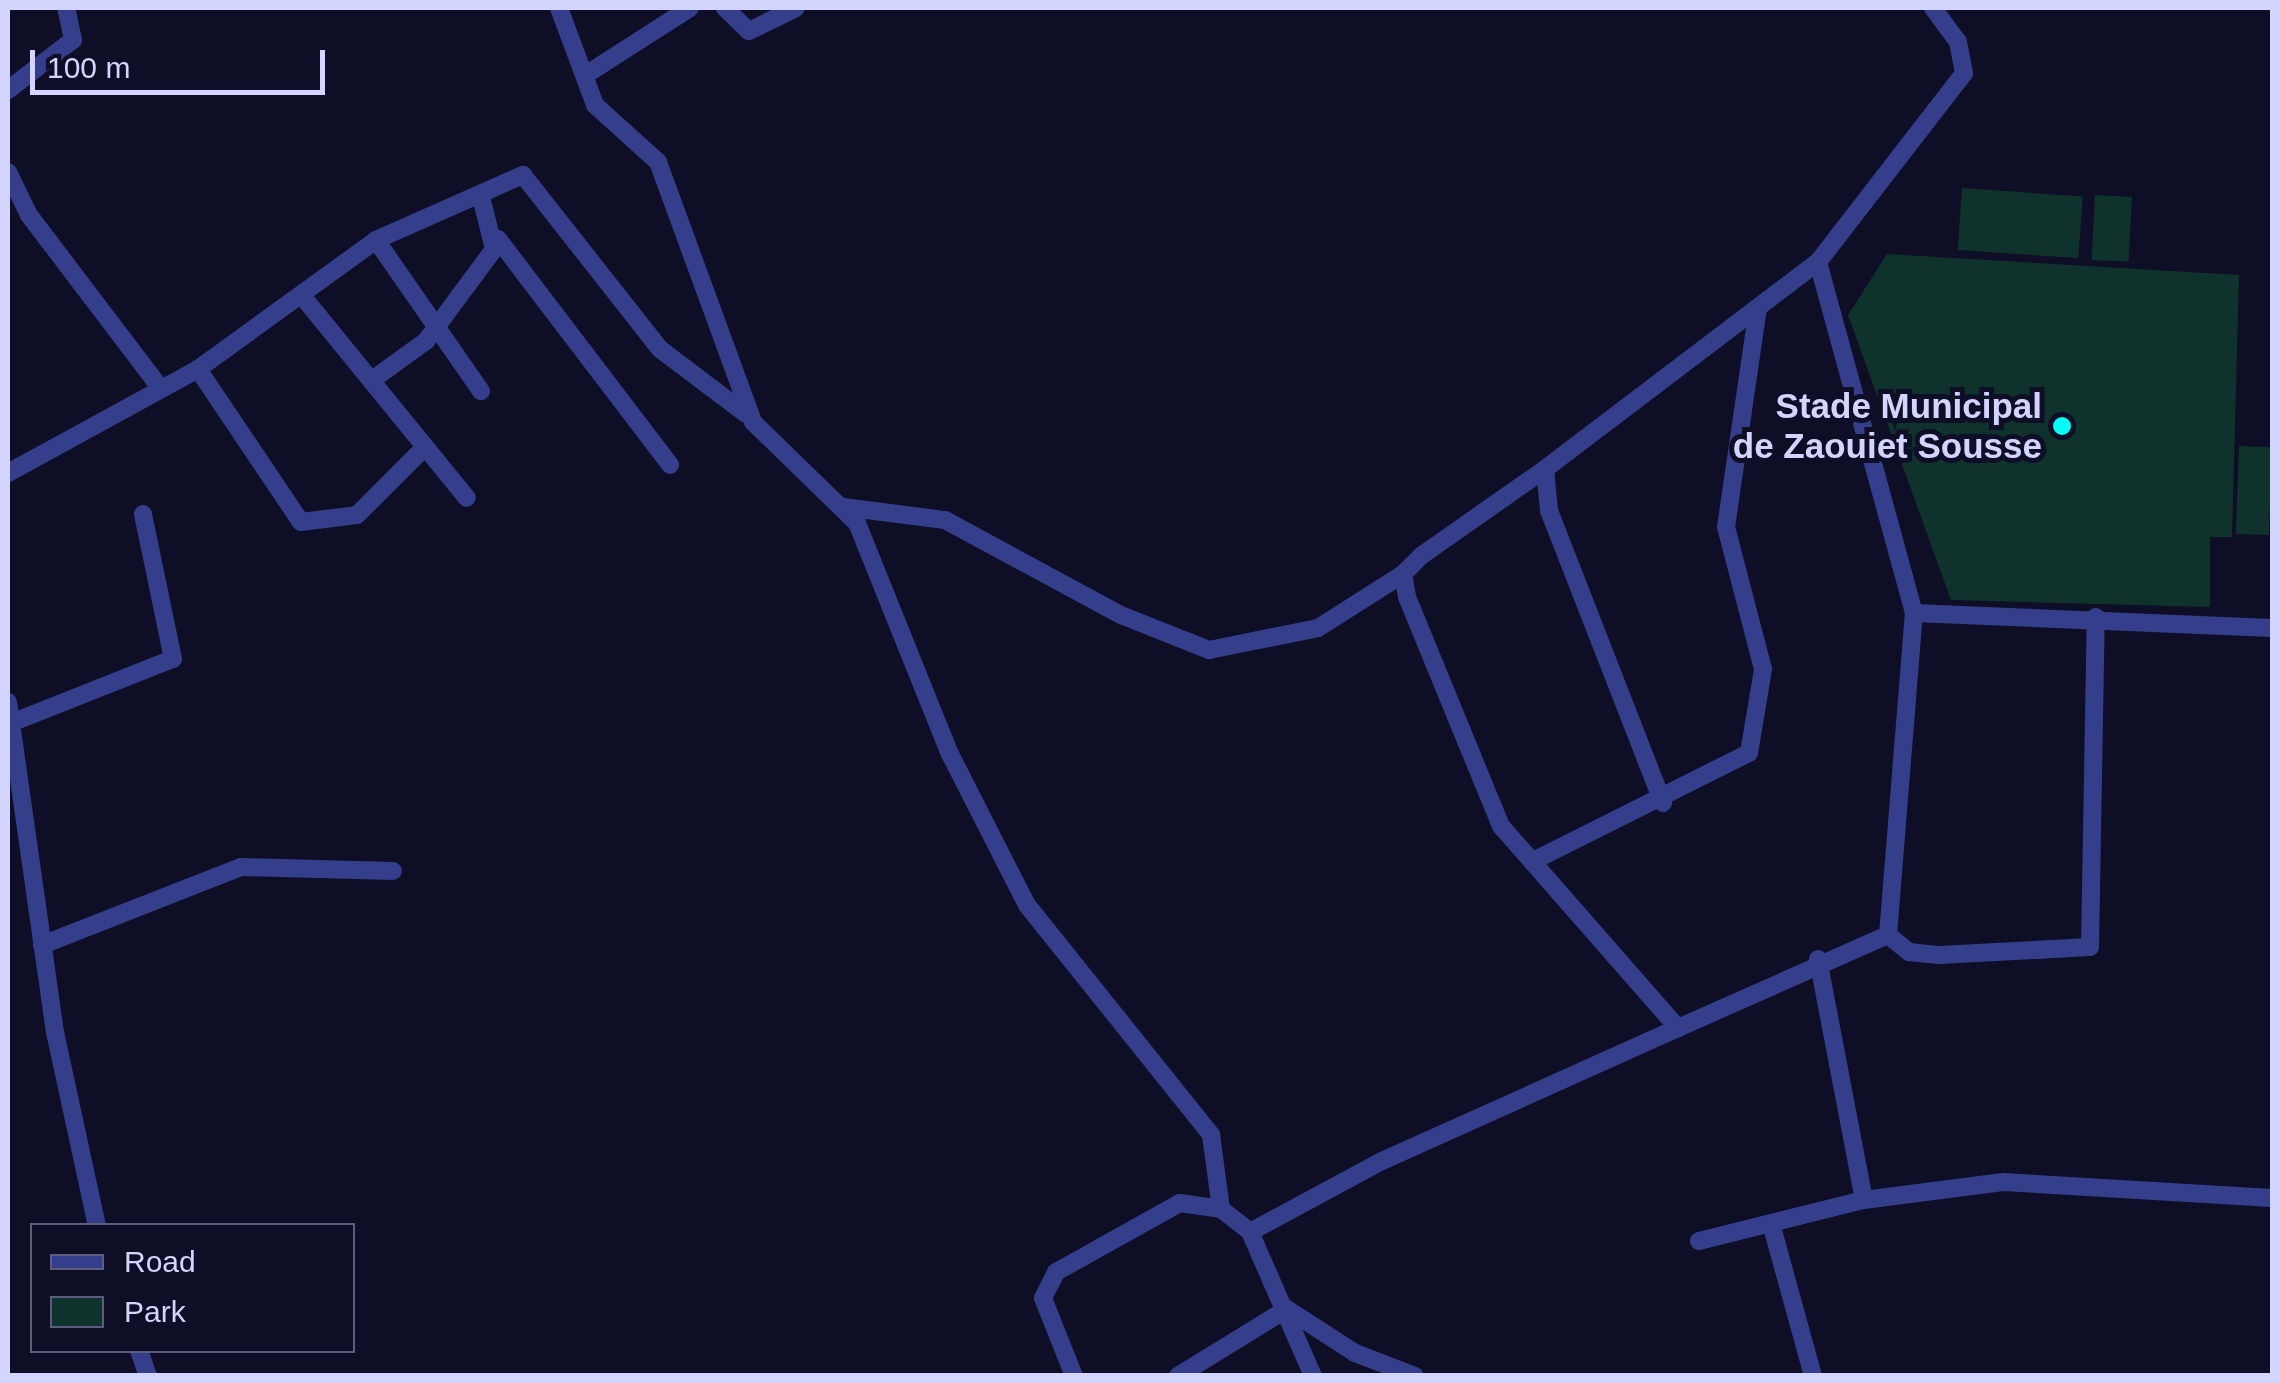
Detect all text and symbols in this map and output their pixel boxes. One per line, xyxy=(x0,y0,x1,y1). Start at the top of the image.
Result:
scale bar xyxy=(35,30,330,92)
text: 100 m xyxy=(47,51,130,84)
place label: Stade Municipal de Zaouiet Sousse xyxy=(1733,385,2042,467)
marker: Stade Municipal de Zaouiet Sousse xyxy=(2051,415,2073,437)
legend xyxy=(30,1223,355,1353)
text: Road xyxy=(124,1245,196,1278)
text: Park xyxy=(124,1295,186,1328)

